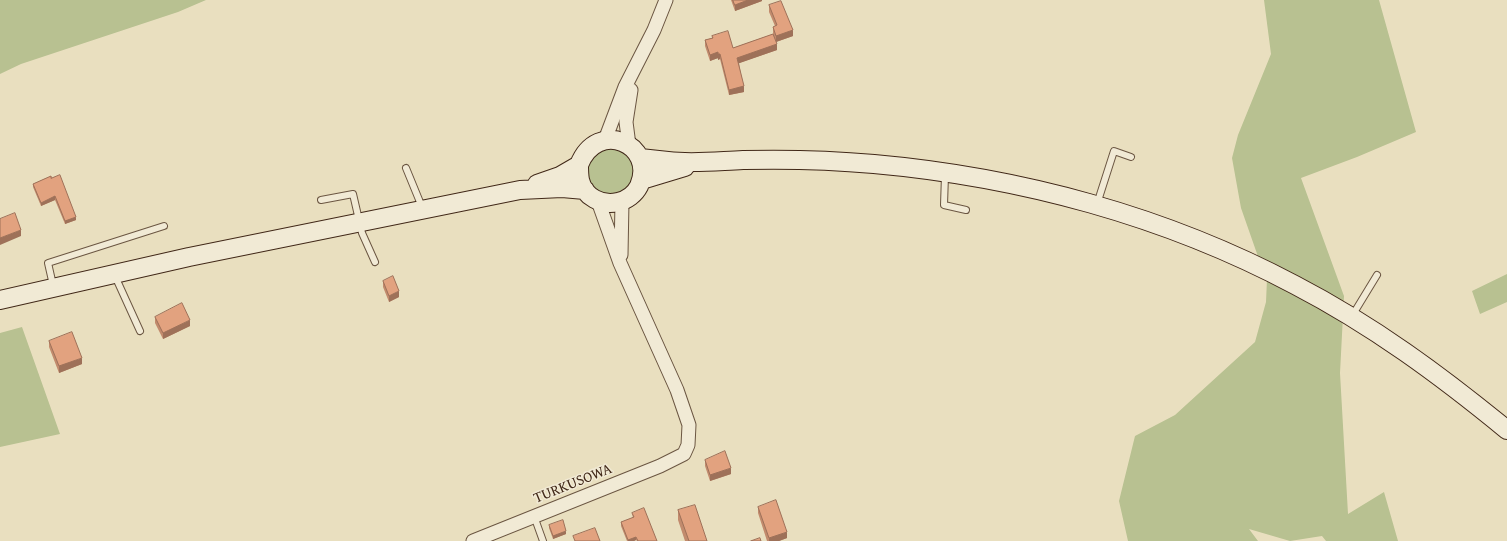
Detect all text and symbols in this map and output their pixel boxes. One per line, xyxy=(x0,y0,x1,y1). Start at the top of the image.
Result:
street label: TURKUSOWA xyxy=(531,460,615,508)

